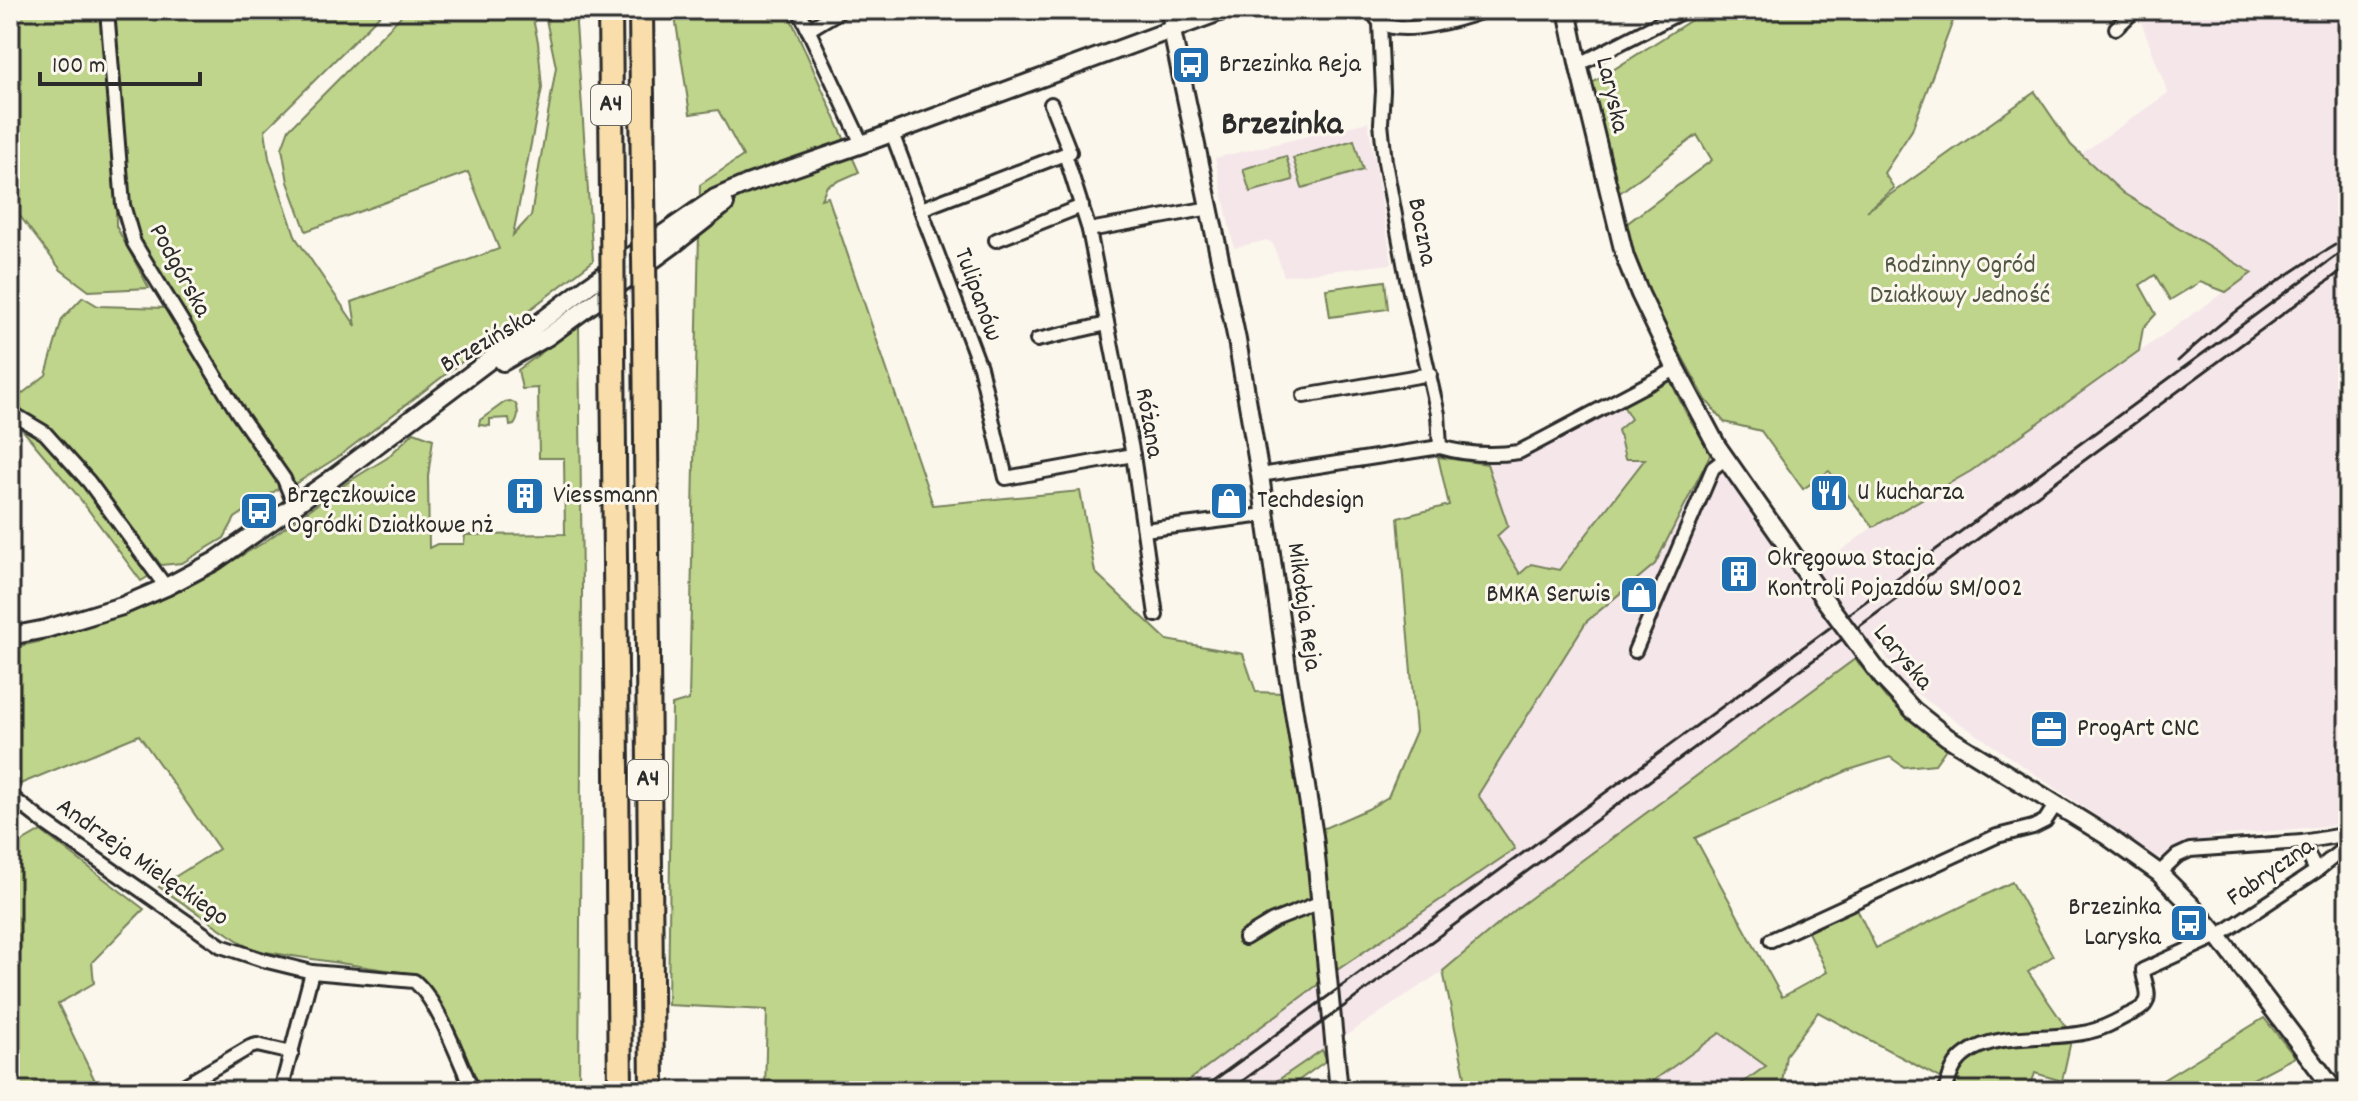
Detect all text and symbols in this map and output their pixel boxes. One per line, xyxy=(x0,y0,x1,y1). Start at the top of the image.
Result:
scale bar xyxy=(40,36,200,86)
bus stop icon: Brzezinka Reja xyxy=(1170,44,1212,86)
place label: Brzezinka Reja xyxy=(1219,47,1362,84)
text: 100 m xyxy=(52,50,105,84)
street label: Laryska xyxy=(1584,53,1638,137)
road number: A4 xyxy=(591,85,631,125)
district label: Brzezinka xyxy=(1221,102,1344,151)
street label: Boczna xyxy=(1396,195,1446,270)
street label: Podgórska xyxy=(138,217,220,325)
street label: Tulipanów xyxy=(943,243,1011,347)
park label: Rodzinny Ogród Działkowy Jedność xyxy=(1870,248,2050,315)
street label: Brzezińska xyxy=(434,300,543,384)
street label: Różana xyxy=(1124,385,1172,462)
restaurant icon: U kucharza xyxy=(1808,472,1850,514)
building icon: Viessmann xyxy=(504,475,546,517)
place label: U kucharza xyxy=(1857,475,1964,512)
place label: Brzęczkowice Ogródki Działkowe nż xyxy=(287,478,493,545)
place label: Viessmann xyxy=(553,478,658,515)
shop icon: Techdesign xyxy=(1208,480,1250,522)
place label: Techdesign xyxy=(1257,483,1364,520)
bus stop icon: Brzęczkowice Ogródki Działkowe nż xyxy=(238,490,280,532)
street label: Mikołaja Reja xyxy=(1276,541,1330,674)
place label: Okręgowa Stacja Kontroli Pojazdów SM/002 xyxy=(1767,541,2023,608)
building icon: Okręgowa Stacja Kontroli Pojazdów SM/002 xyxy=(1718,553,1760,595)
shop icon: BMKA Serwis xyxy=(1618,574,1660,616)
place label: BMKA Serwis xyxy=(1486,577,1611,614)
street label: Laryska xyxy=(1863,617,1941,700)
office icon: ProgArt CNC xyxy=(2028,708,2070,750)
place label: ProgArt CNC xyxy=(2077,711,2199,748)
road number: A4 xyxy=(628,760,668,800)
street label: Andrzeja Mielęckiego xyxy=(48,789,236,937)
street label: Fabryczna xyxy=(2220,829,2323,917)
place label: Brzezinka Laryska xyxy=(2068,890,2162,957)
bus stop icon: Brzezinka Laryska xyxy=(2168,902,2210,944)

